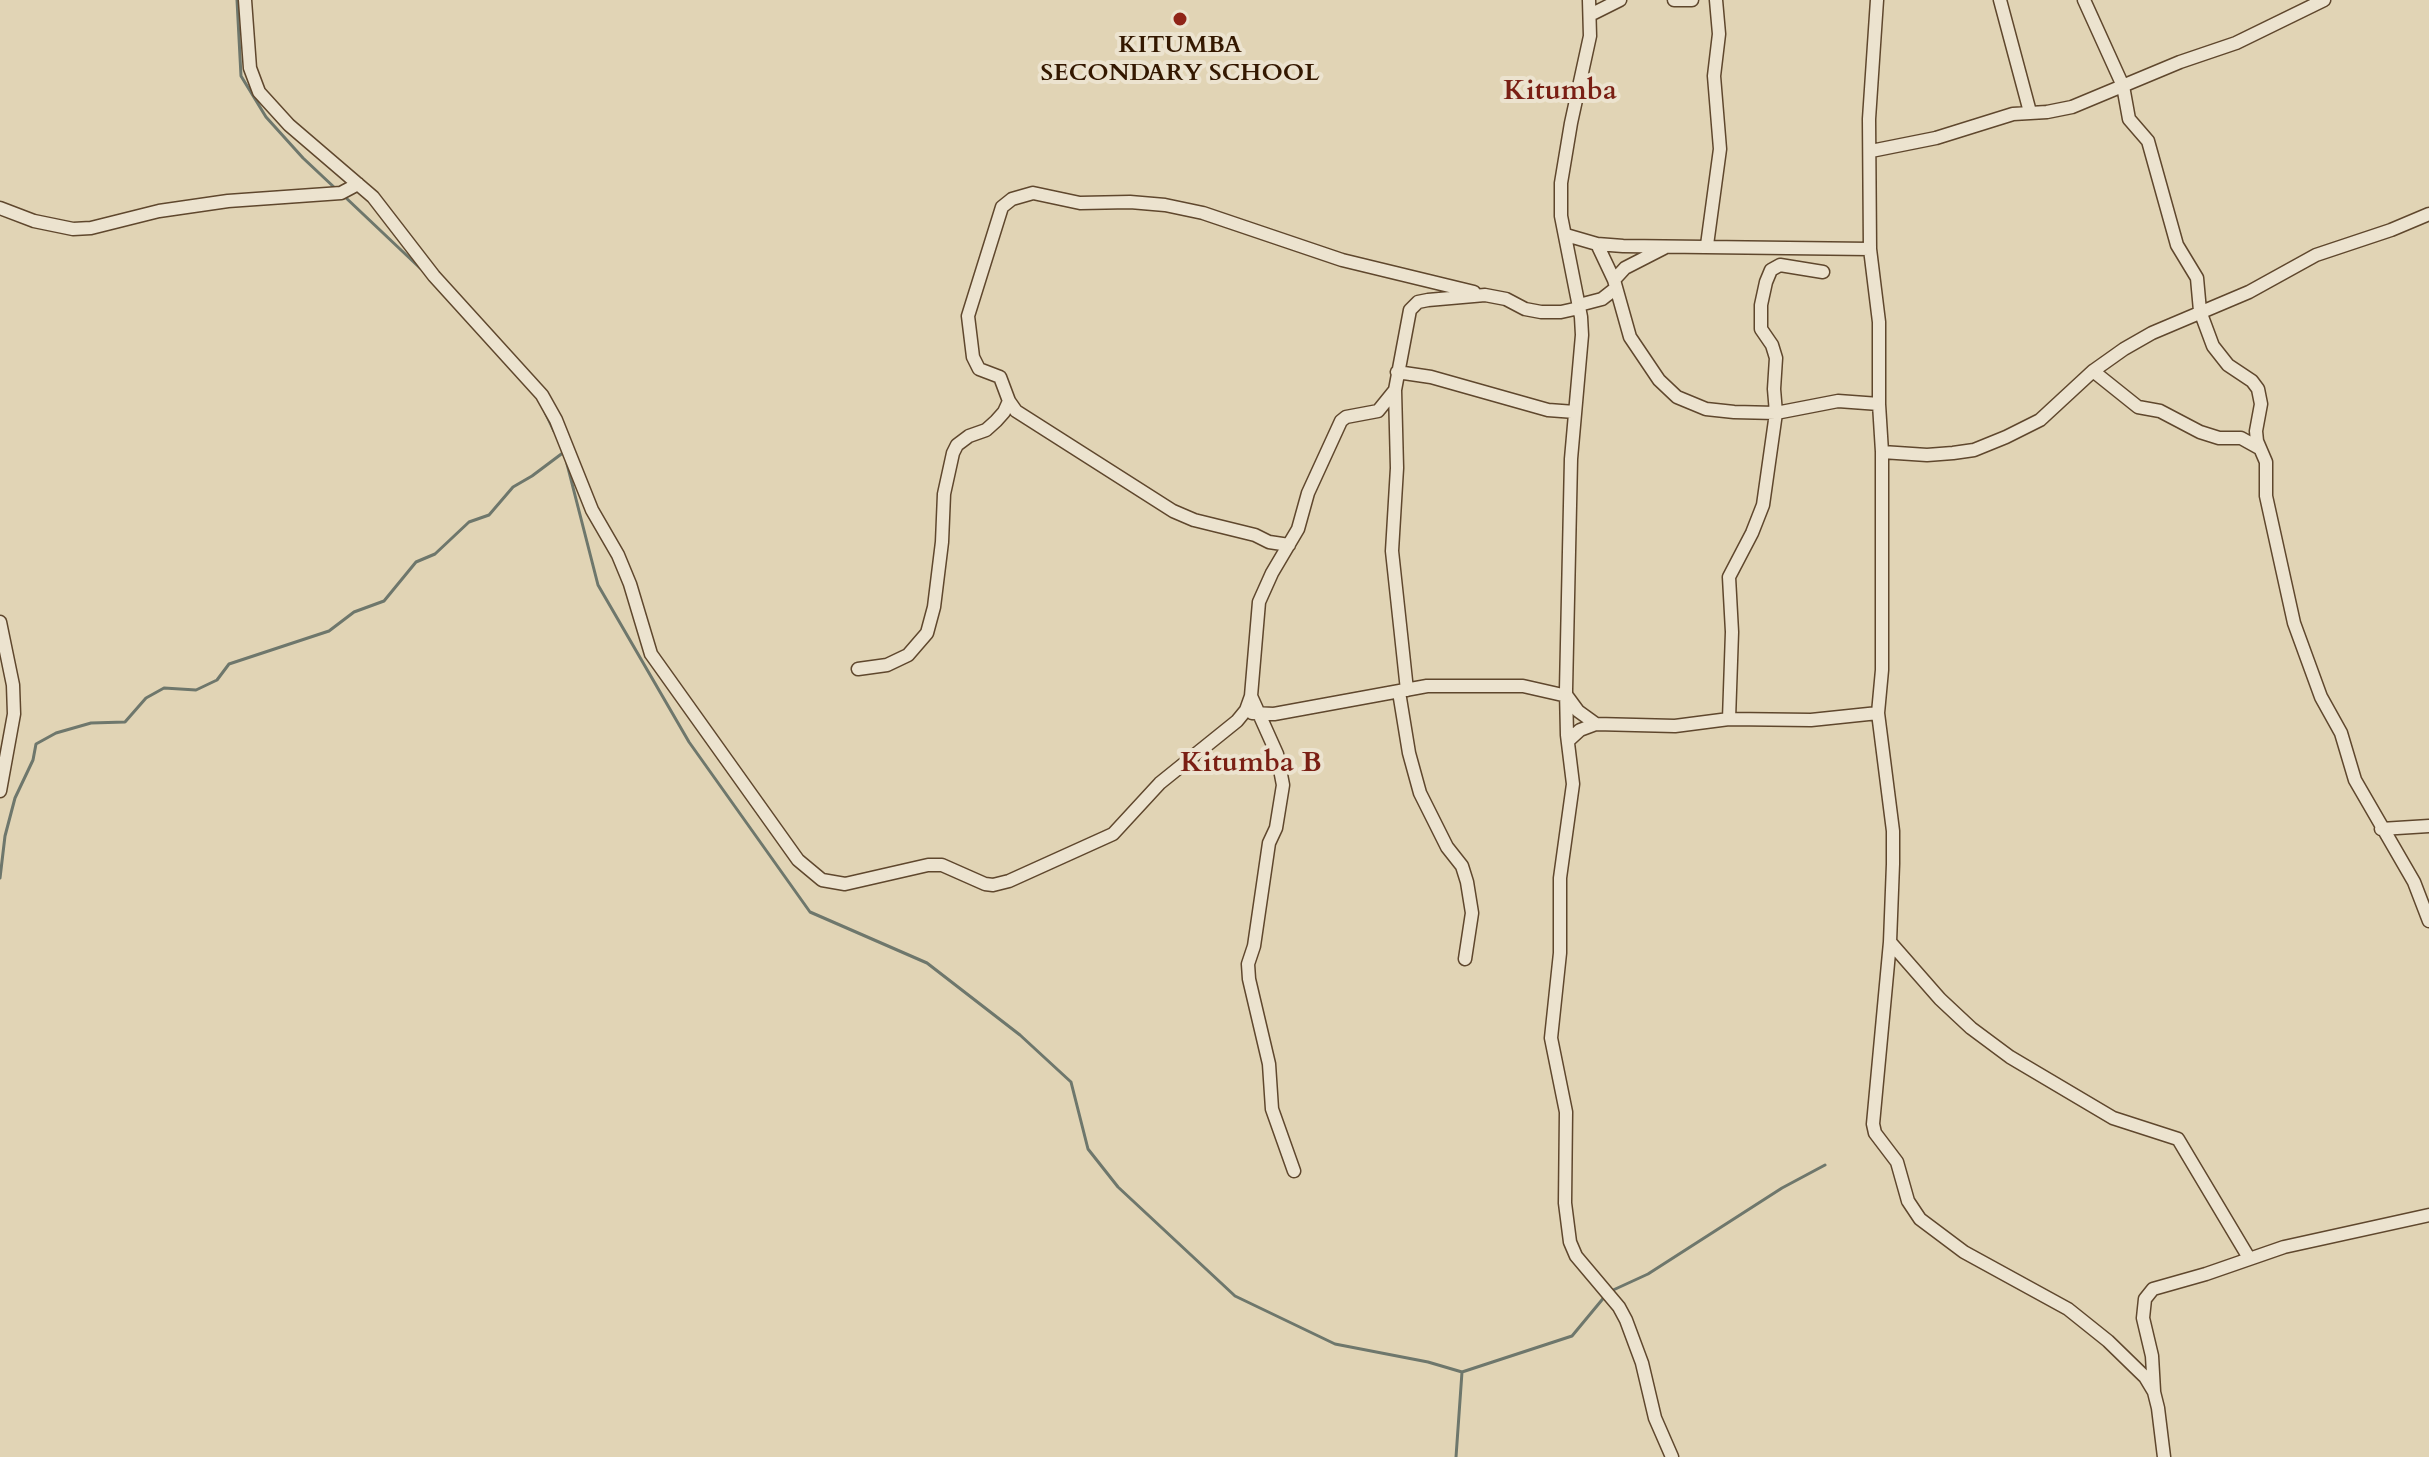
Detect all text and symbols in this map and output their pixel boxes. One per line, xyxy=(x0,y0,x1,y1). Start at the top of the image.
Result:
marker: KITUMBA SECONDARY SCHOOL xyxy=(1171,10,1189,28)
place label: KITUMBA SECONDARY SCHOOL xyxy=(1041,32,1319,88)
district label: Kitumba xyxy=(1503,76,1617,110)
district label: Kitumba B xyxy=(1180,748,1322,782)

